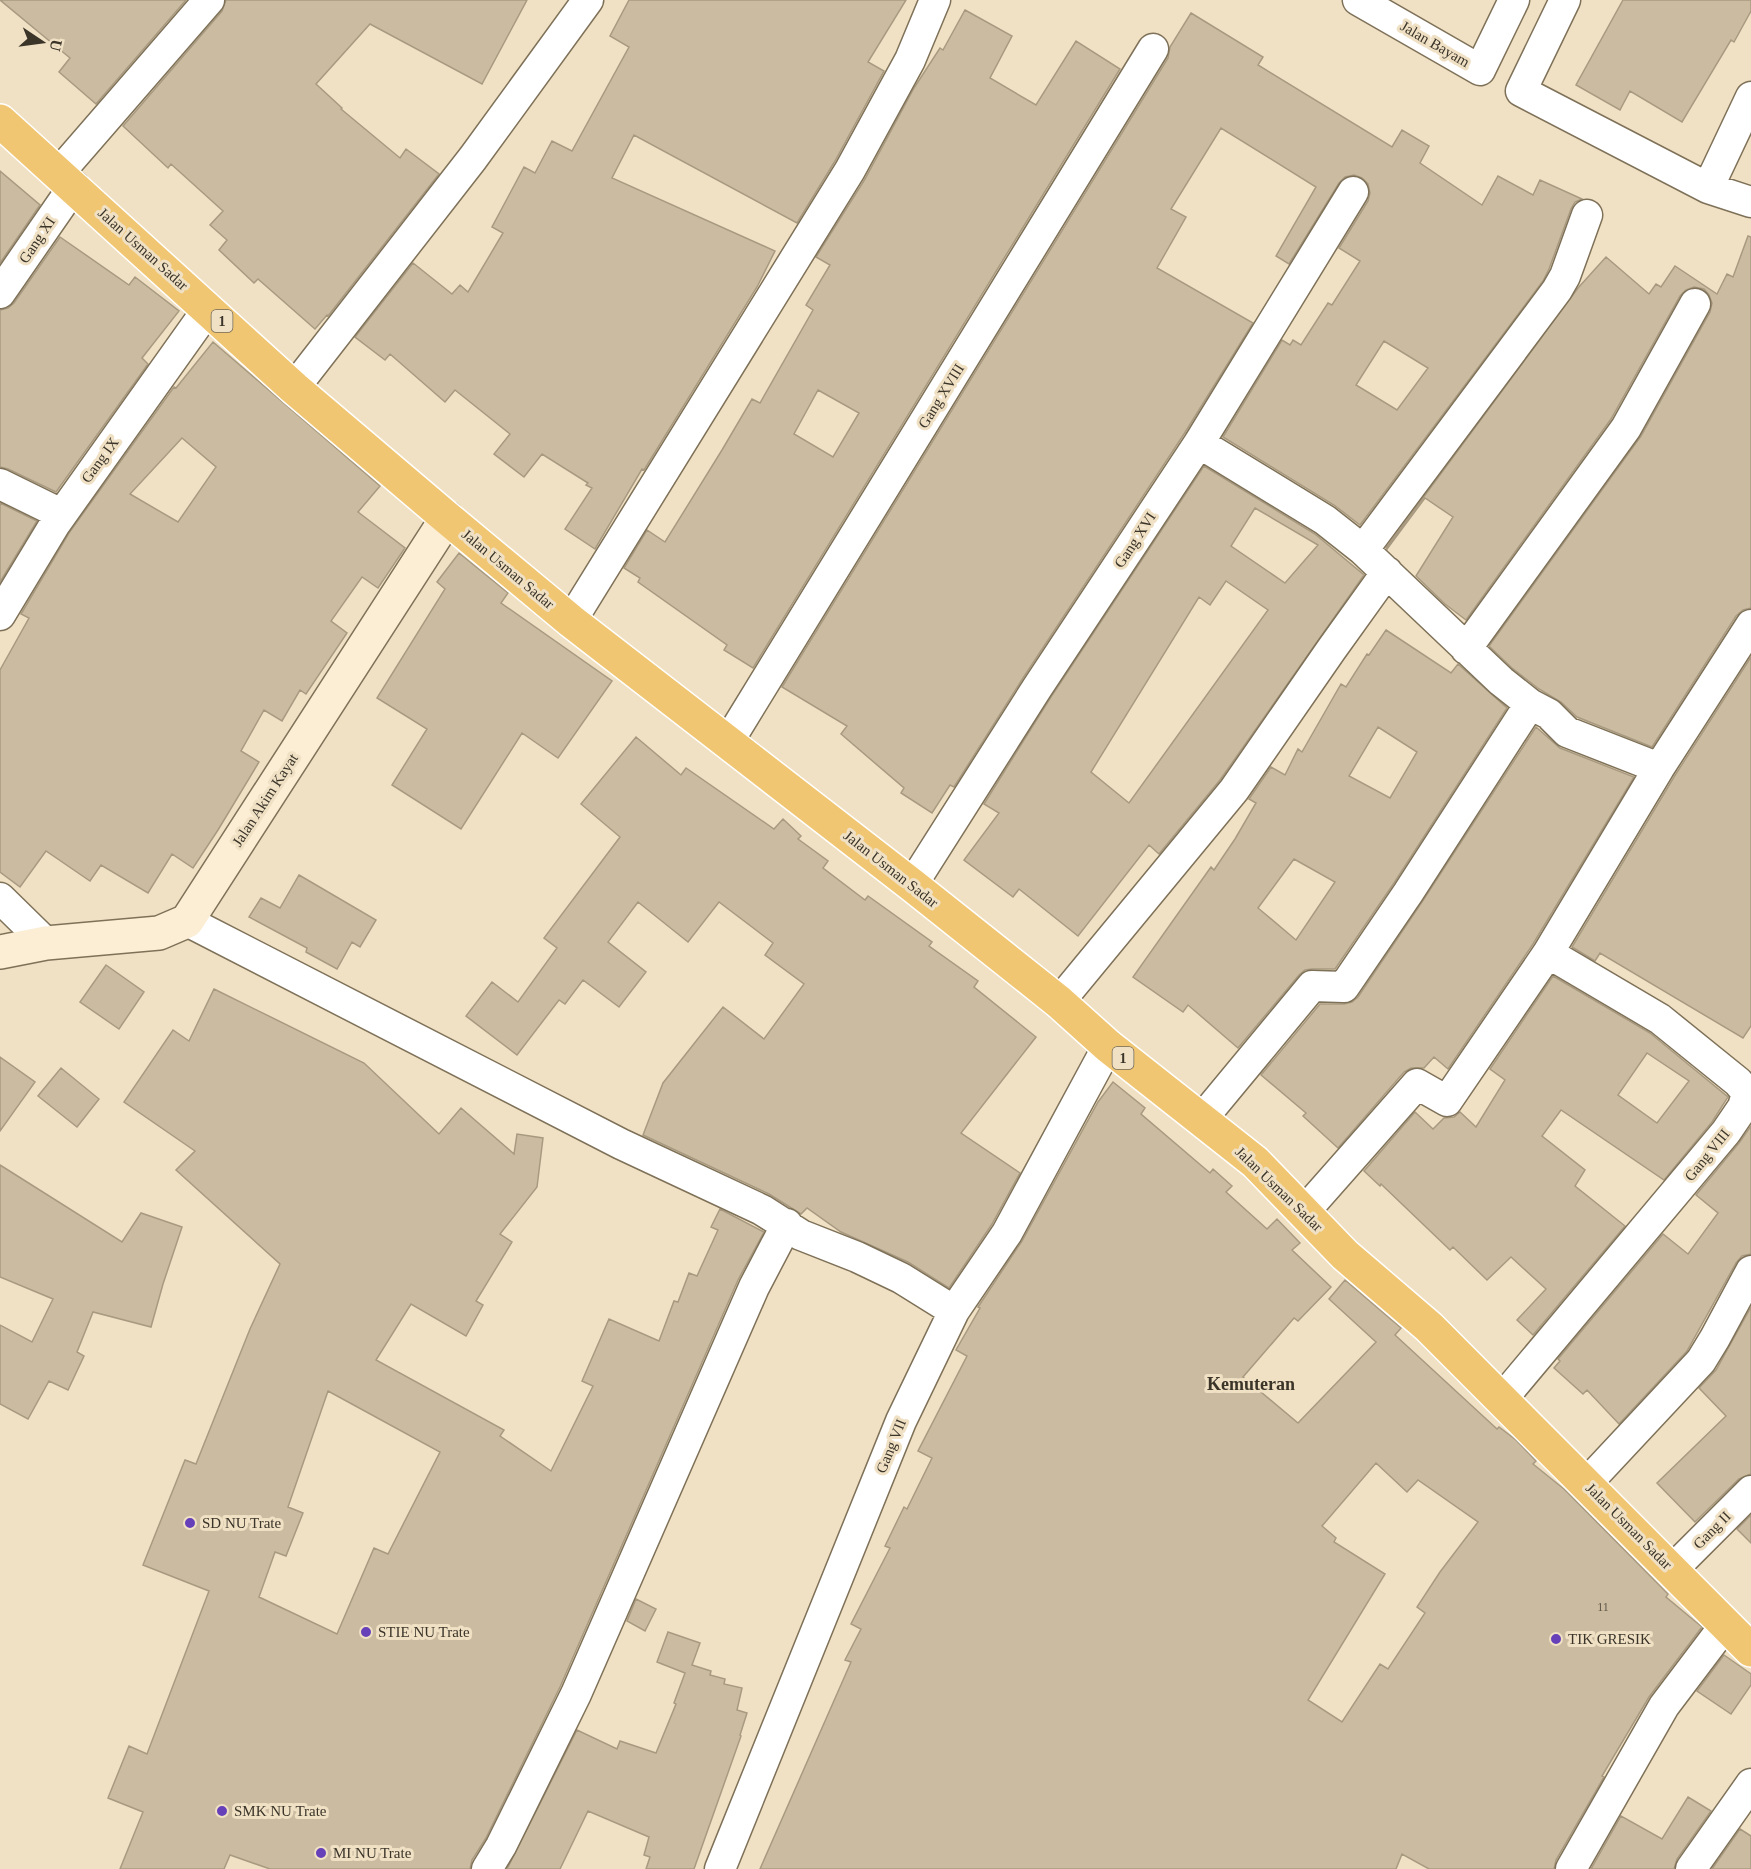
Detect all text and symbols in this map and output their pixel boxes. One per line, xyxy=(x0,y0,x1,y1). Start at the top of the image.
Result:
north arrow xyxy=(12,12,72,72)
street label: Jalan Bayam xyxy=(1398,18,1473,70)
text: U xyxy=(46,38,66,53)
street label: Jalan Usman Sadar xyxy=(95,205,191,293)
street label: Gang XI xyxy=(16,214,58,266)
road number: 1 xyxy=(212,310,232,332)
street label: Gang XVIII xyxy=(915,361,967,431)
street label: Gang IX xyxy=(78,434,122,486)
street label: Gang XVI xyxy=(1111,509,1159,571)
street label: Jalan Usman Sadar xyxy=(459,526,557,612)
street label: Jalan Akim Kayat xyxy=(229,750,301,849)
street label: Jalan Usman Sadar xyxy=(841,827,941,911)
road number: 1 xyxy=(1112,1047,1134,1069)
street label: Gang VIII xyxy=(1681,1126,1733,1184)
street label: Jalan Usman Sadar xyxy=(1232,1143,1326,1235)
district label: Kemuteran xyxy=(1207,1374,1295,1394)
street label: Gang VII xyxy=(873,1417,909,1475)
street label: Jalan Usman Sadar xyxy=(1583,1480,1675,1572)
street label: Gang II xyxy=(1690,1508,1734,1552)
place label: SD NU Trate xyxy=(202,1515,282,1531)
marker: SD NU Trate xyxy=(183,1516,197,1530)
house number: 11 xyxy=(1597,1600,1609,1614)
place label: STIE NU Trate xyxy=(378,1624,470,1640)
marker: STIE NU Trate xyxy=(359,1625,373,1639)
place label: TIK GRESIK xyxy=(1568,1631,1651,1647)
marker: TIK GRESIK xyxy=(1549,1632,1563,1646)
place label: SMK NU Trate xyxy=(234,1803,327,1819)
marker: SMK NU Trate xyxy=(215,1804,229,1818)
place label: MI NU Trate xyxy=(333,1845,412,1861)
marker: MI NU Trate xyxy=(314,1846,328,1860)

